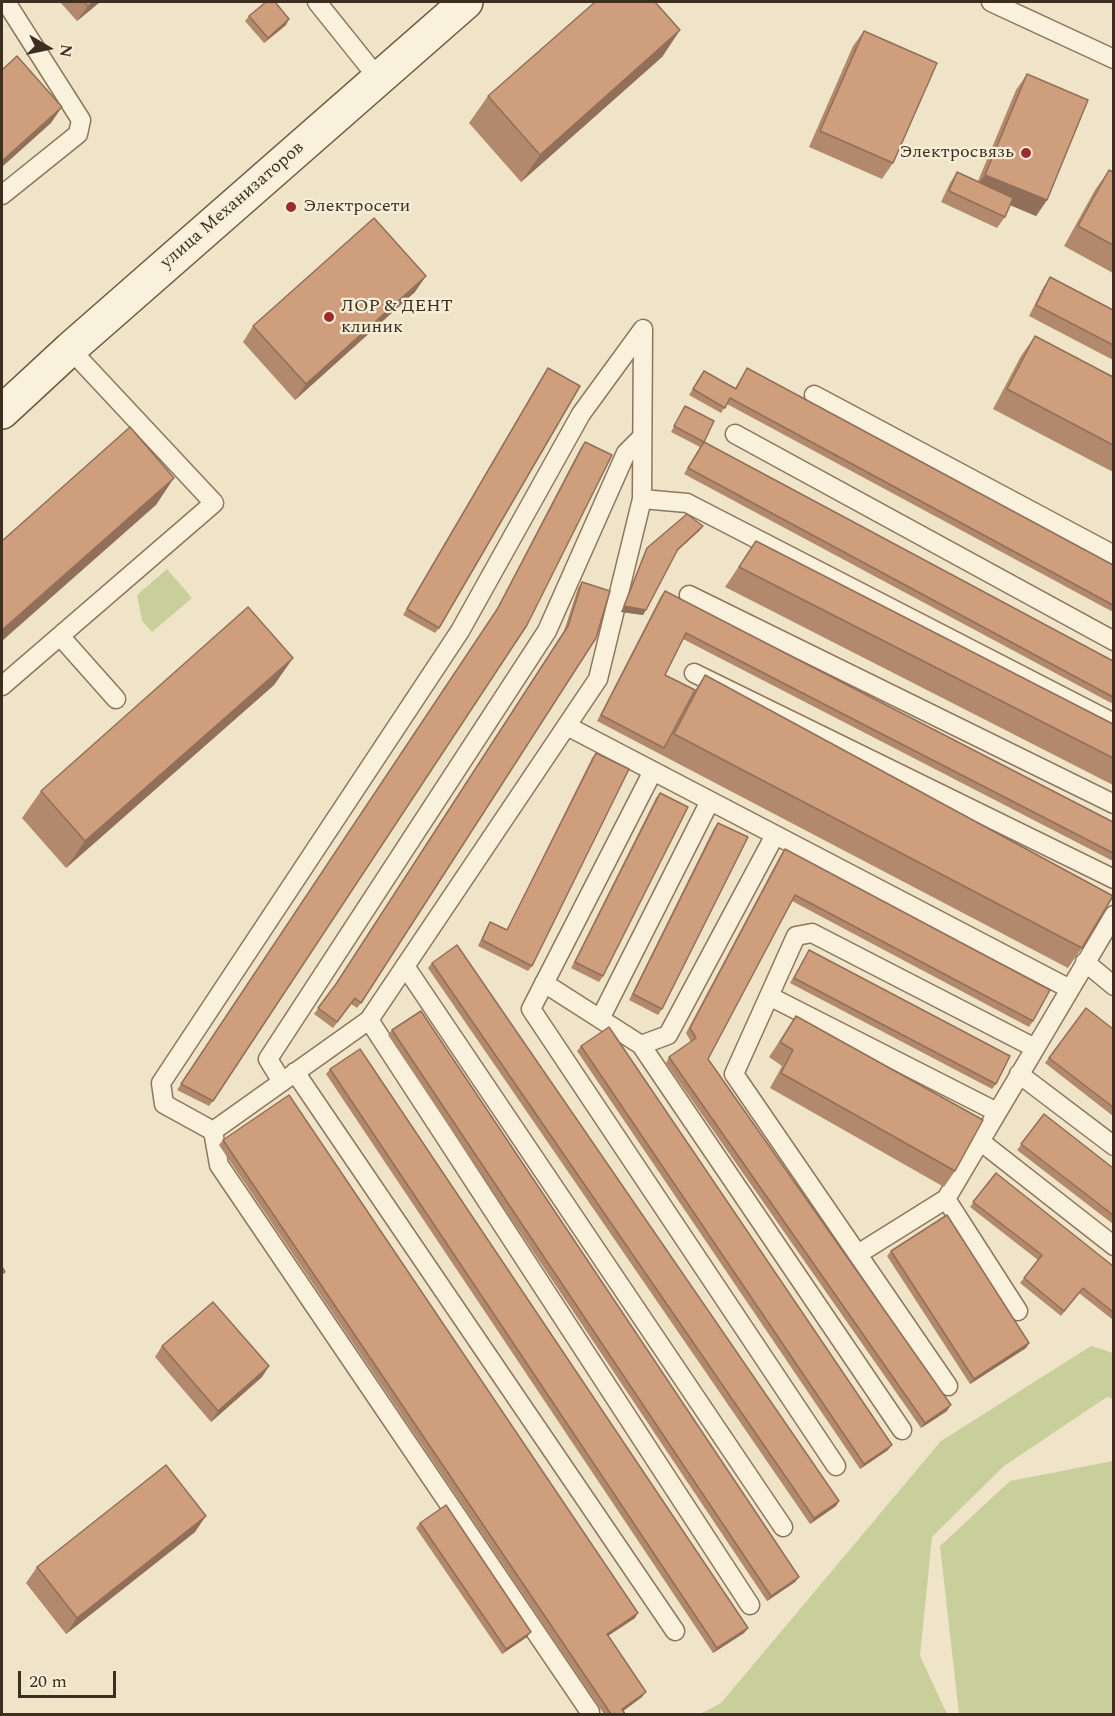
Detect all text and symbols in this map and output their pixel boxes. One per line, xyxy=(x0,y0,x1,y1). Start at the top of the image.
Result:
north arrow xyxy=(18,18,78,78)
text: N xyxy=(53,42,79,59)
street label: улица Механизаторов xyxy=(157,138,309,274)
place label: Электросвязь xyxy=(899,142,1014,164)
marker: Электросвязь xyxy=(1019,146,1033,160)
place label: Электросети xyxy=(303,196,410,218)
marker: Электросети xyxy=(284,200,298,214)
place label: ЛОР & ДЕНТ клиник xyxy=(341,296,453,338)
marker: ЛОР & ДЕНТ клиник xyxy=(322,310,336,324)
scale bar xyxy=(21,1659,118,1697)
text: 20 m xyxy=(29,1668,67,1695)

